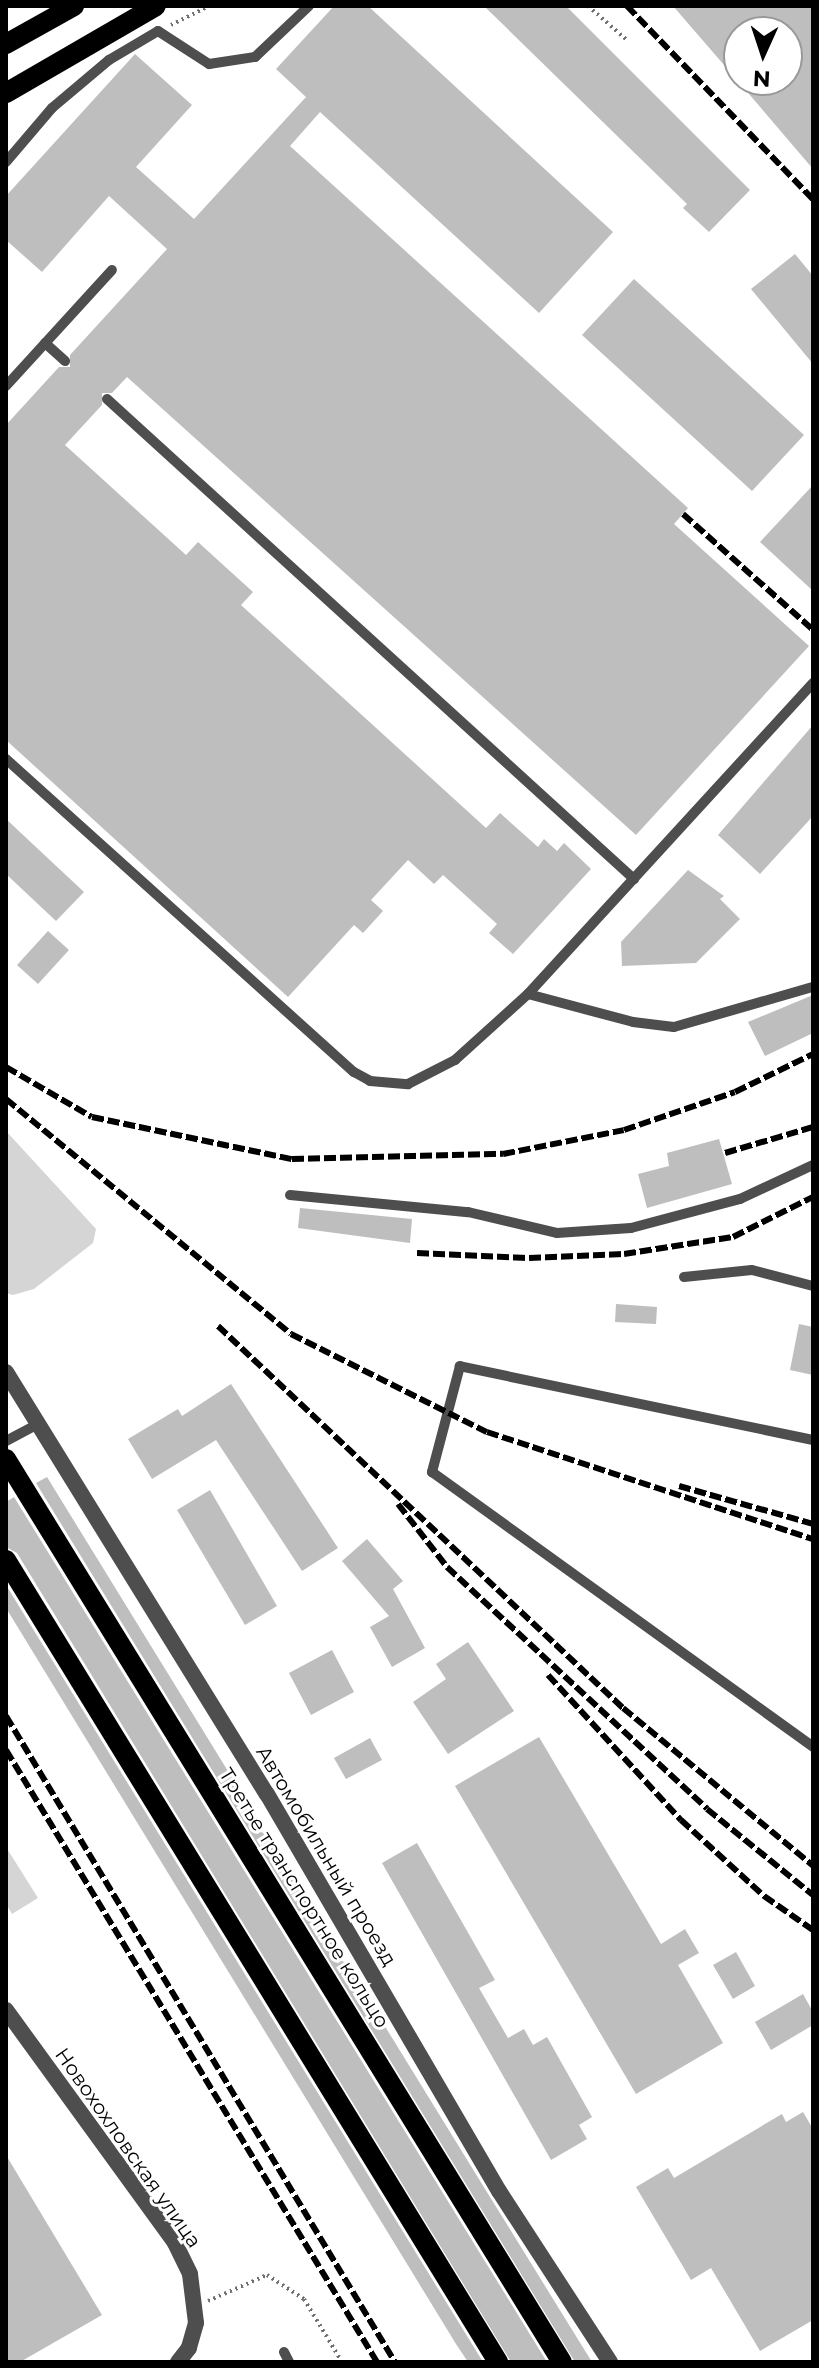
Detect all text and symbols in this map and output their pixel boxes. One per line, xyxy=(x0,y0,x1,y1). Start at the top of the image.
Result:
north arrow xyxy=(723,16,803,96)
text: N xyxy=(752,65,771,92)
street label: Автомобильный проезд xyxy=(251,1742,401,1970)
street label: Третье транспортное кольцо xyxy=(214,1764,394,2032)
street label: Новохохловская улица xyxy=(50,2043,206,2253)

